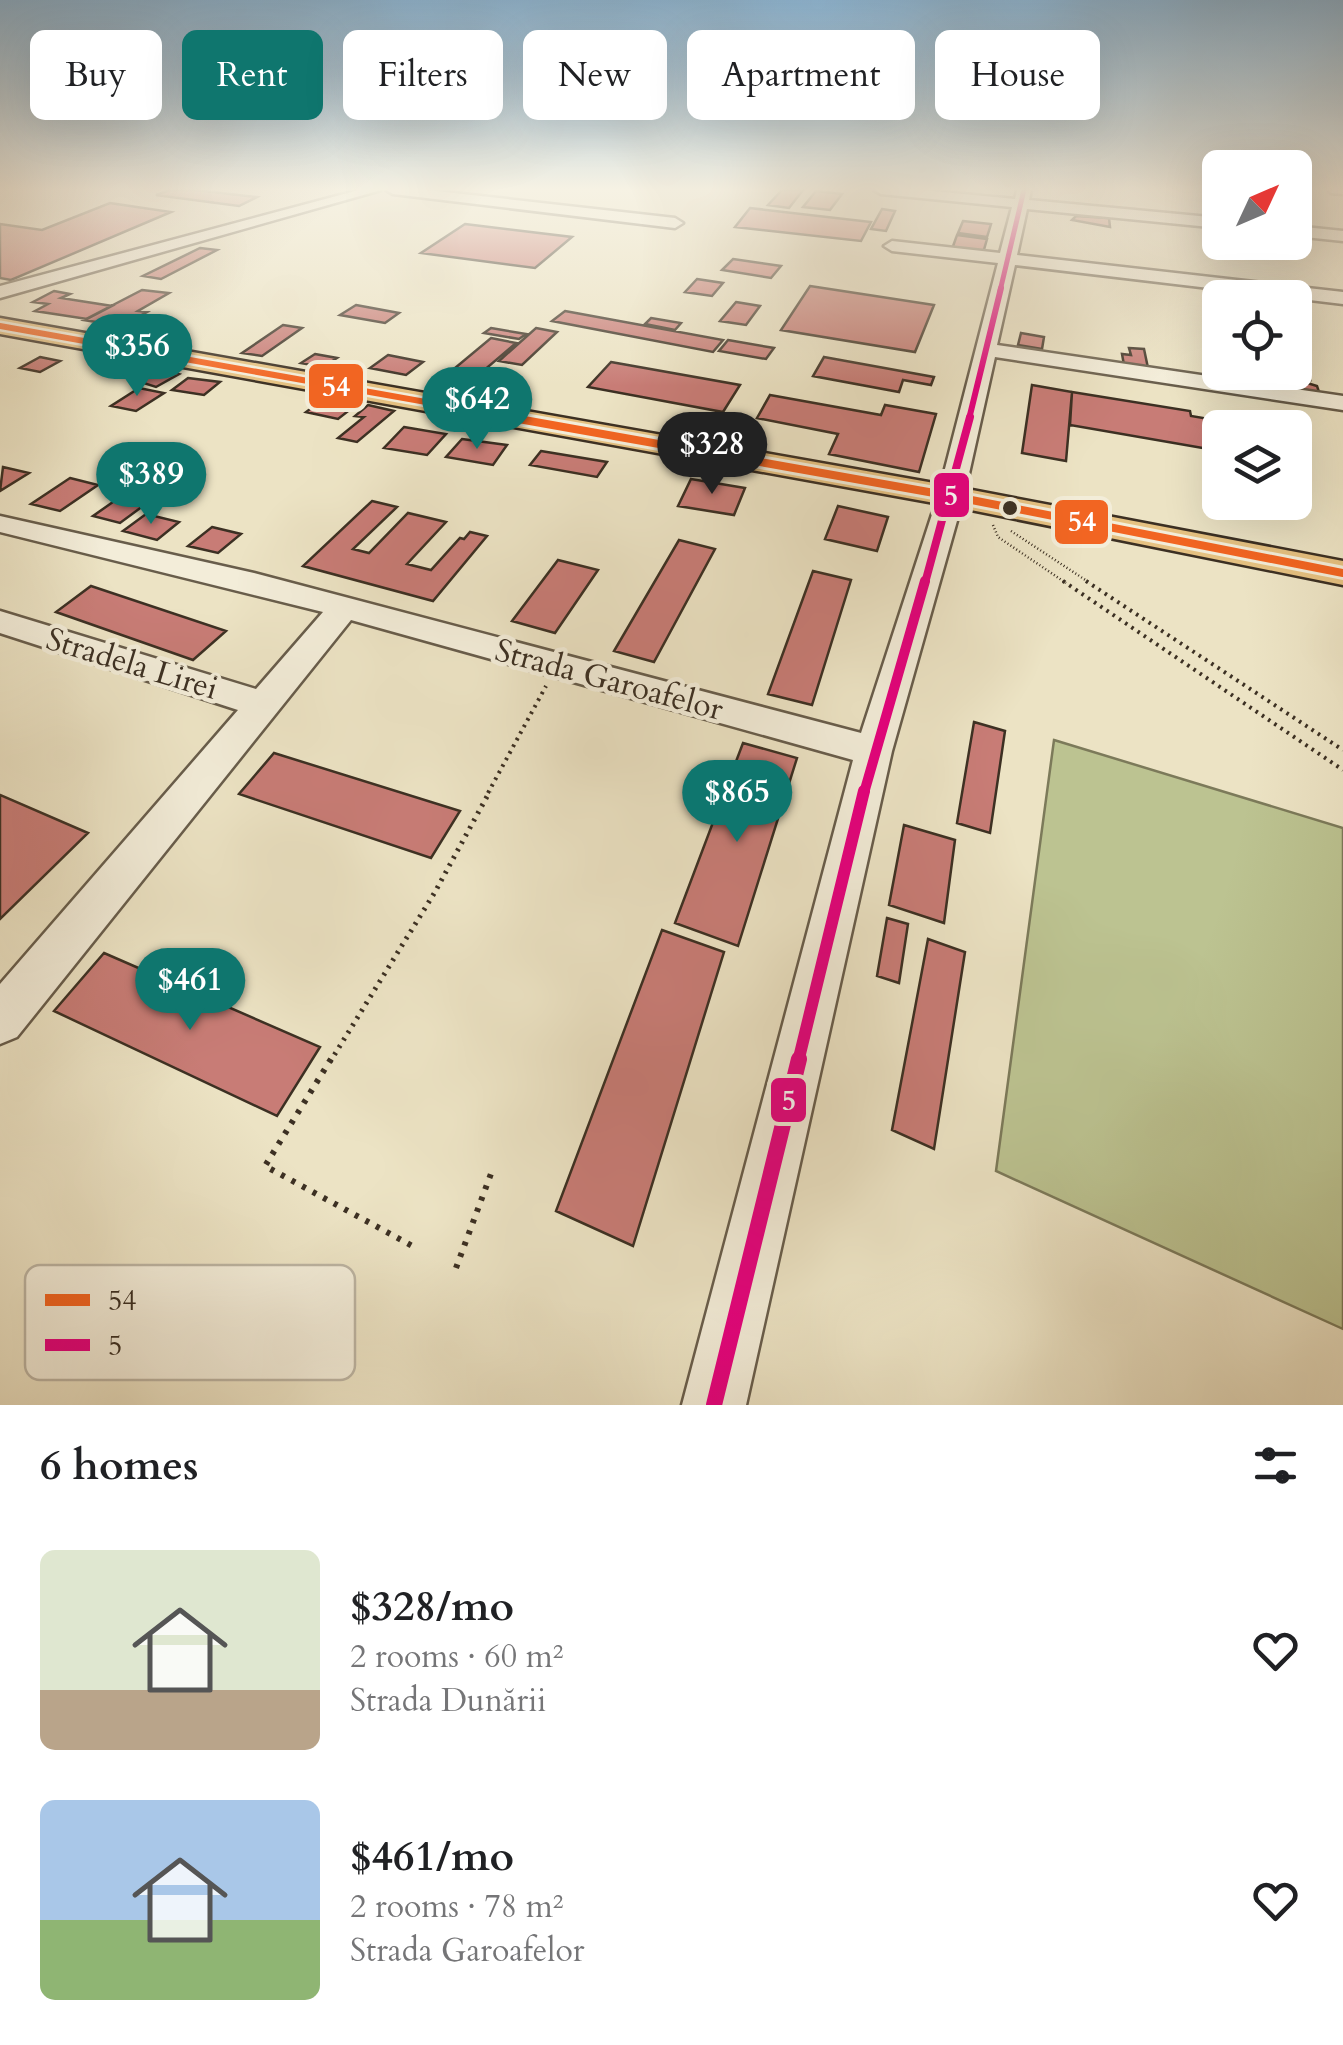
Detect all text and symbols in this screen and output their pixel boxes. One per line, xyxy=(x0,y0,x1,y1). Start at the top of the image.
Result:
chip: Buy xyxy=(30,30,162,120)
chip: Rent xyxy=(182,30,323,120)
chip: Filters xyxy=(343,30,503,120)
chip: New xyxy=(523,30,667,120)
chip: Apartment xyxy=(687,30,915,120)
chip: House xyxy=(935,30,1100,120)
north arrow xyxy=(1202,150,1312,260)
map controls xyxy=(1202,150,1312,520)
button: locate xyxy=(1202,280,1312,390)
pin: $356 xyxy=(78,314,196,399)
text: $356 xyxy=(104,324,170,368)
line badge: 54 xyxy=(307,362,365,410)
pin: $642 xyxy=(418,367,536,452)
text: 54 xyxy=(322,368,350,406)
text: $642 xyxy=(444,377,510,421)
button: layers xyxy=(1202,410,1312,520)
pin: $328 xyxy=(653,412,771,497)
text: $328 xyxy=(679,422,745,466)
pin: $389 xyxy=(92,442,210,527)
text: $389 xyxy=(118,452,184,496)
line badge: 5 xyxy=(932,471,971,519)
text: 5 xyxy=(944,477,958,515)
unlabelled marker xyxy=(1000,498,1020,518)
line badge: 54 xyxy=(1053,498,1110,546)
text: 54 xyxy=(1068,503,1096,541)
street label: Stradela Lirei xyxy=(41,617,223,711)
street label: Strada Garoafelor xyxy=(490,628,728,732)
pin: $865 xyxy=(678,760,796,845)
text: $865 xyxy=(704,770,770,814)
pin: $461 xyxy=(131,948,249,1033)
text: $461 xyxy=(157,958,223,1002)
line badge: 5 xyxy=(769,1076,808,1124)
text: 5 xyxy=(782,1082,796,1120)
legend xyxy=(25,1265,355,1380)
text: 54 xyxy=(108,1282,137,1320)
text: 5 xyxy=(108,1327,122,1365)
text: 6 homes xyxy=(40,1437,198,1494)
icon: filters xyxy=(1248,1438,1303,1493)
text: $328/mo xyxy=(350,1578,514,1635)
icon: home xyxy=(120,1590,240,1710)
icon: heart xyxy=(1248,1623,1303,1678)
text: 2 rooms · 60 m² xyxy=(350,1635,563,1679)
text: Strada Dunării xyxy=(350,1679,546,1723)
text: $461/mo xyxy=(350,1828,514,1885)
icon: home xyxy=(120,1840,240,1960)
icon: heart xyxy=(1248,1873,1303,1928)
text: 2 rooms · 78 m² xyxy=(350,1885,563,1929)
text: Strada Garoafelor xyxy=(350,1929,584,1973)

